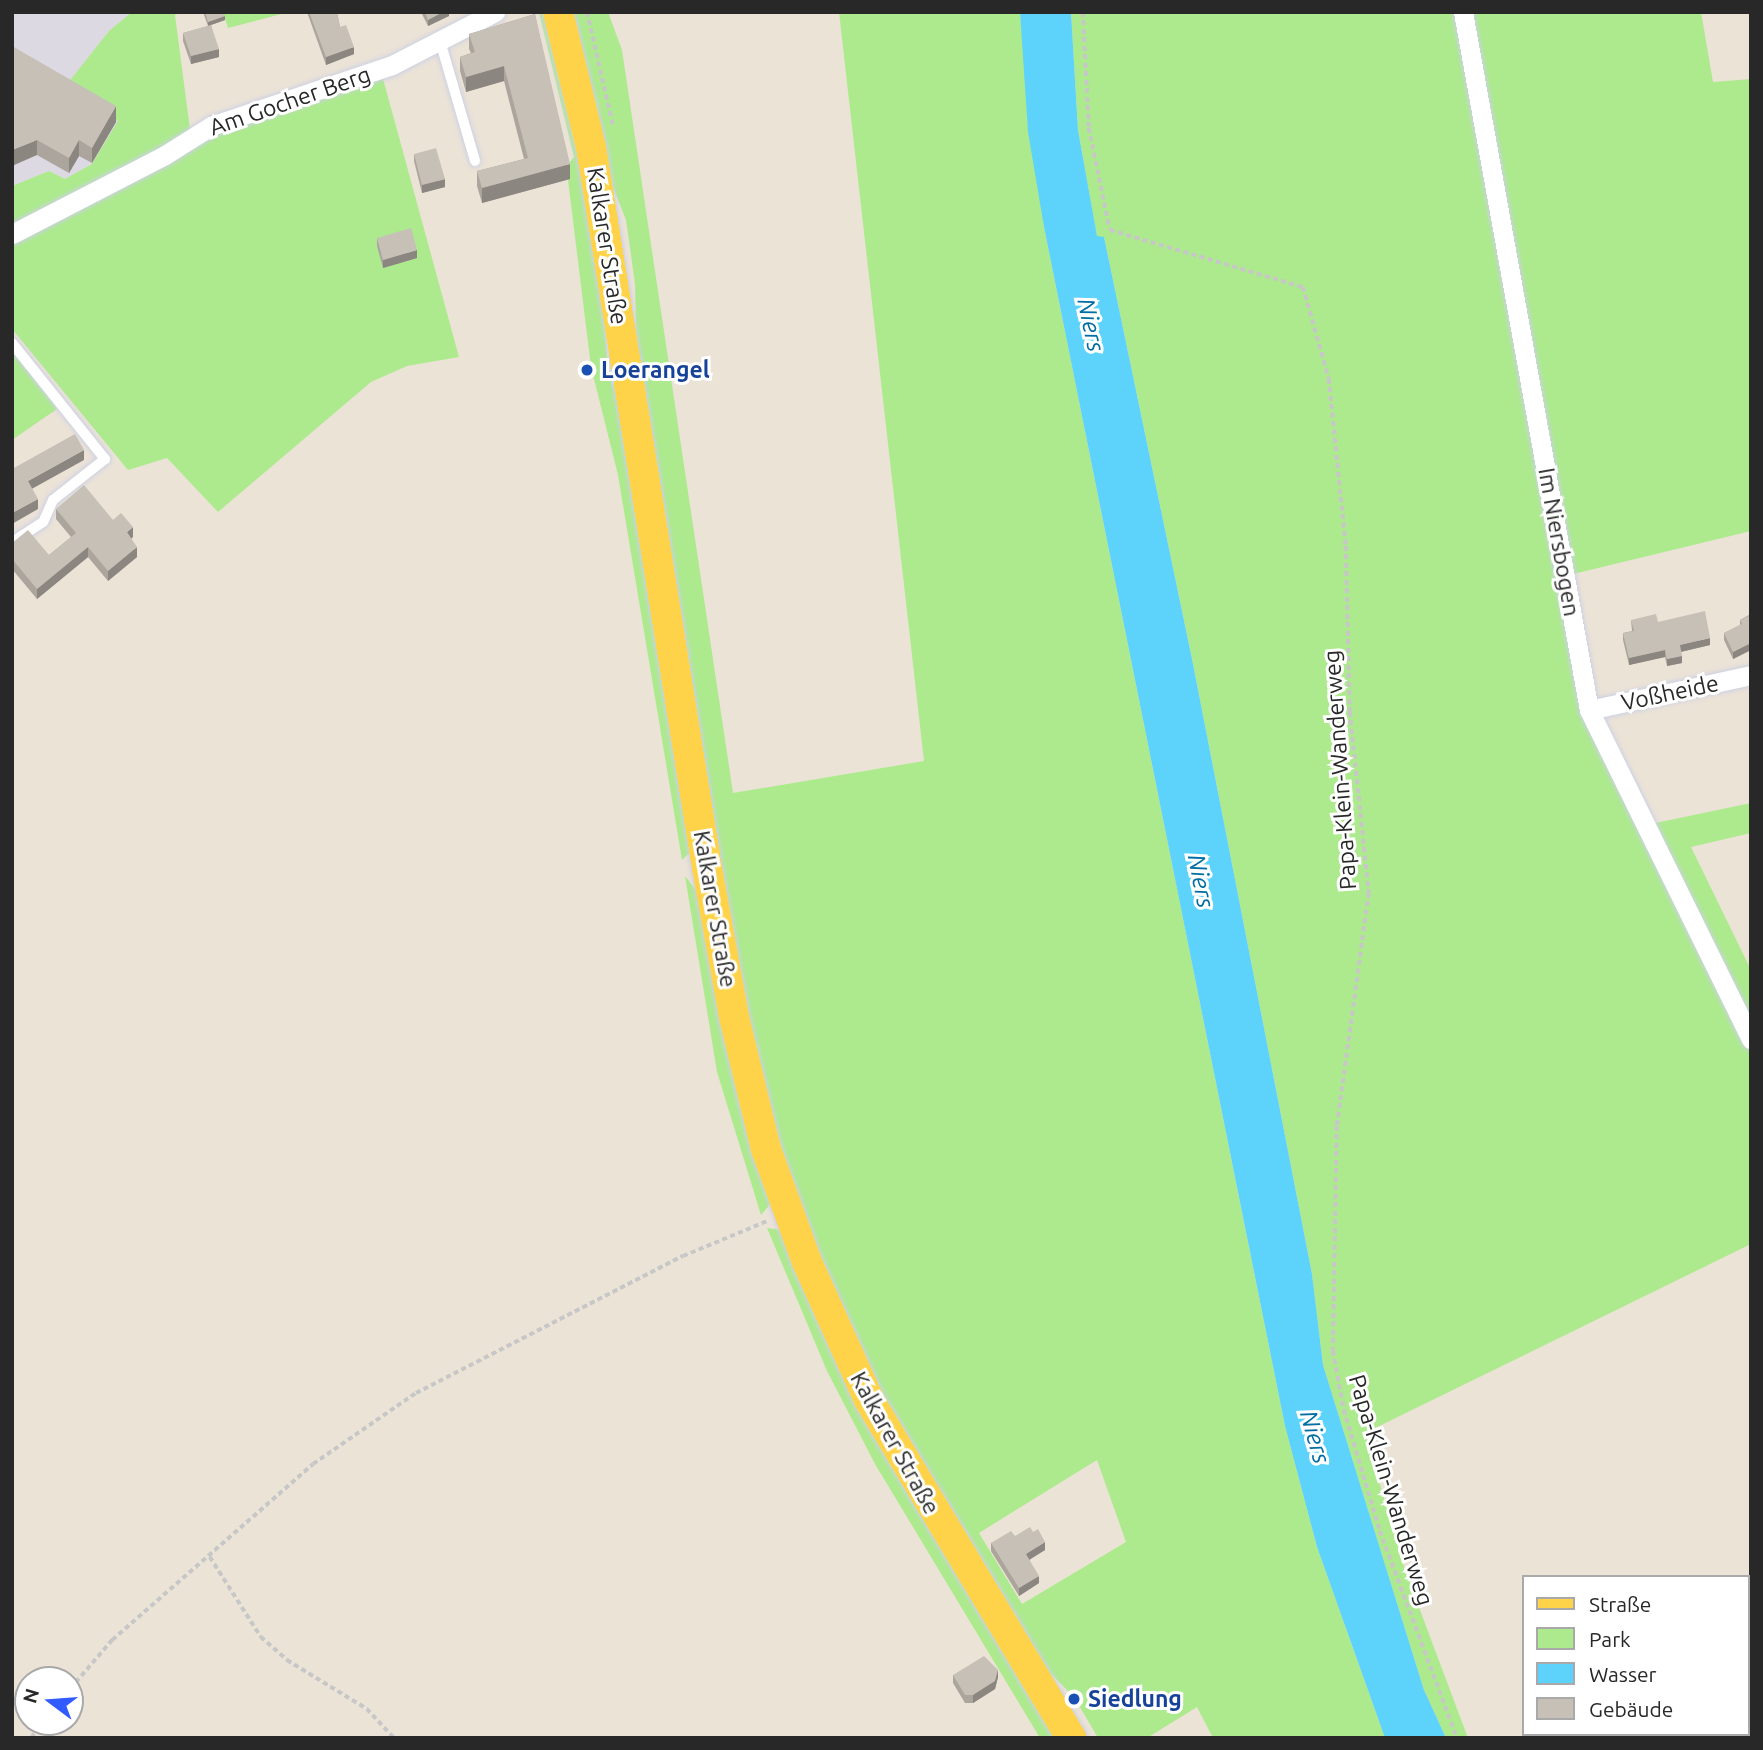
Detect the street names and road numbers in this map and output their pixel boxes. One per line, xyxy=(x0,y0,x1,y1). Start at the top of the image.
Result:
street label: Am Gocher Berg xyxy=(206,61,374,141)
street label: Kalkarer Straße xyxy=(581,165,633,327)
street label: Im Niersbogen xyxy=(1532,466,1586,618)
street label: Papa-Klein-Wanderweg xyxy=(1318,649,1362,891)
street label: Voßheide xyxy=(1619,669,1721,717)
street label: Kalkarer Straße xyxy=(688,828,742,990)
street label: Kalkarer Straße xyxy=(844,1367,946,1519)
street label: Papa-Klein-Wanderweg xyxy=(1343,1371,1439,1609)

